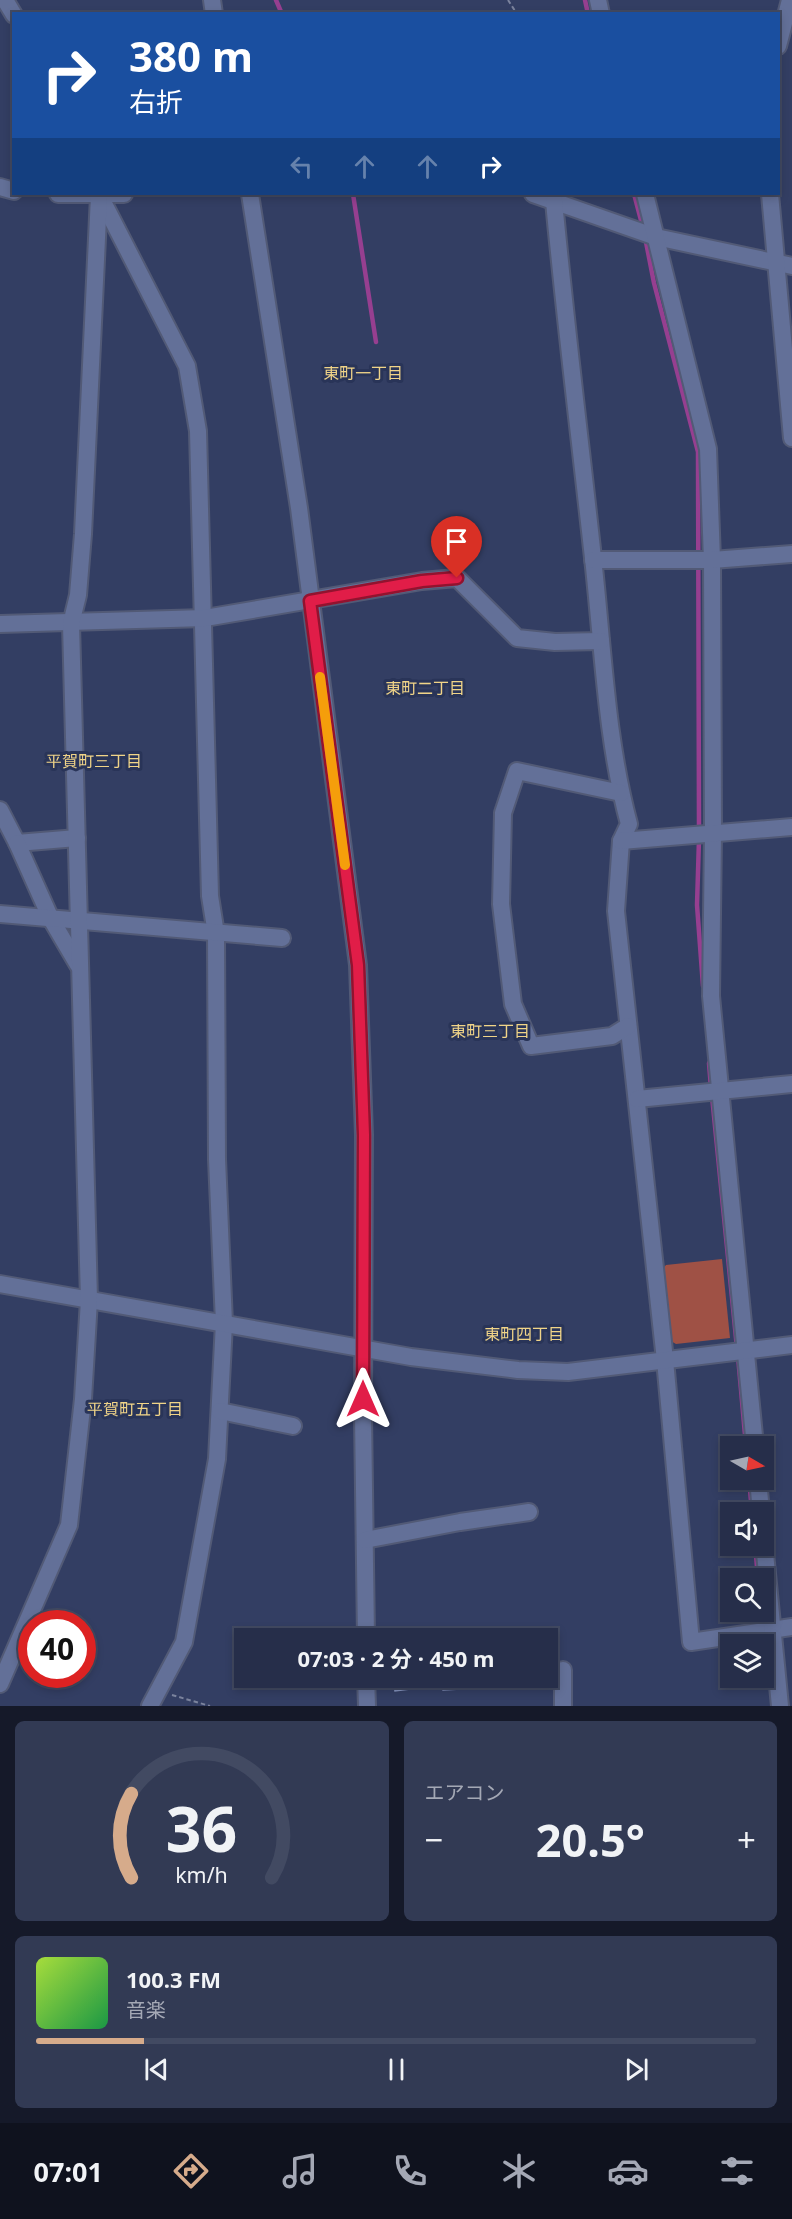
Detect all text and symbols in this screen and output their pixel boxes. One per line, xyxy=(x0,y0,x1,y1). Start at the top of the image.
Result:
text: 380 m xyxy=(129,27,253,84)
icon: right xyxy=(30,36,108,114)
text: 右折 xyxy=(129,83,183,120)
icon: left xyxy=(285,150,318,183)
icon: ahead xyxy=(348,150,381,183)
icon: ahead xyxy=(411,150,444,183)
icon: right xyxy=(474,150,507,183)
district label: 東町一丁目 xyxy=(323,362,403,384)
pin xyxy=(431,516,482,578)
icon: arrive xyxy=(440,525,473,558)
district label: 東町二丁目 xyxy=(385,677,465,699)
district label: 平賀町三丁目 xyxy=(46,750,142,772)
district label: 東町三丁目 xyxy=(450,1020,530,1042)
district label: 東町四丁目 xyxy=(484,1323,564,1345)
position arrow xyxy=(331,1367,395,1431)
district label: 平賀町五丁目 xyxy=(87,1398,183,1420)
north arrow xyxy=(720,1436,774,1490)
map controls xyxy=(720,1436,774,1688)
button: sound xyxy=(720,1502,774,1556)
button: search xyxy=(720,1568,774,1622)
speed limit sign: 40 xyxy=(18,1610,96,1688)
button: layers xyxy=(720,1634,774,1688)
text: 07:03 · 2 分 · 450 m xyxy=(298,1643,495,1673)
text: エアコン xyxy=(425,1779,505,1806)
text: 36 xyxy=(166,1785,237,1870)
text: 20.5° xyxy=(536,1809,645,1870)
text: − xyxy=(425,1817,443,1862)
text: + xyxy=(737,1817,756,1862)
text: km/h xyxy=(175,1860,228,1889)
text: 100.3 FM xyxy=(126,1964,221,1994)
text: 音楽 xyxy=(126,1996,166,2023)
icon: previous xyxy=(140,2053,173,2086)
icon: pause xyxy=(380,2053,413,2086)
icon: next xyxy=(620,2053,653,2086)
icon: directions xyxy=(170,2150,212,2192)
icon: music xyxy=(279,2150,321,2192)
icon: phone xyxy=(389,2150,431,2192)
icon: climate xyxy=(498,2150,540,2192)
icon: car xyxy=(607,2150,649,2192)
icon: filters xyxy=(716,2150,758,2192)
text: 07:01 xyxy=(34,2153,103,2190)

